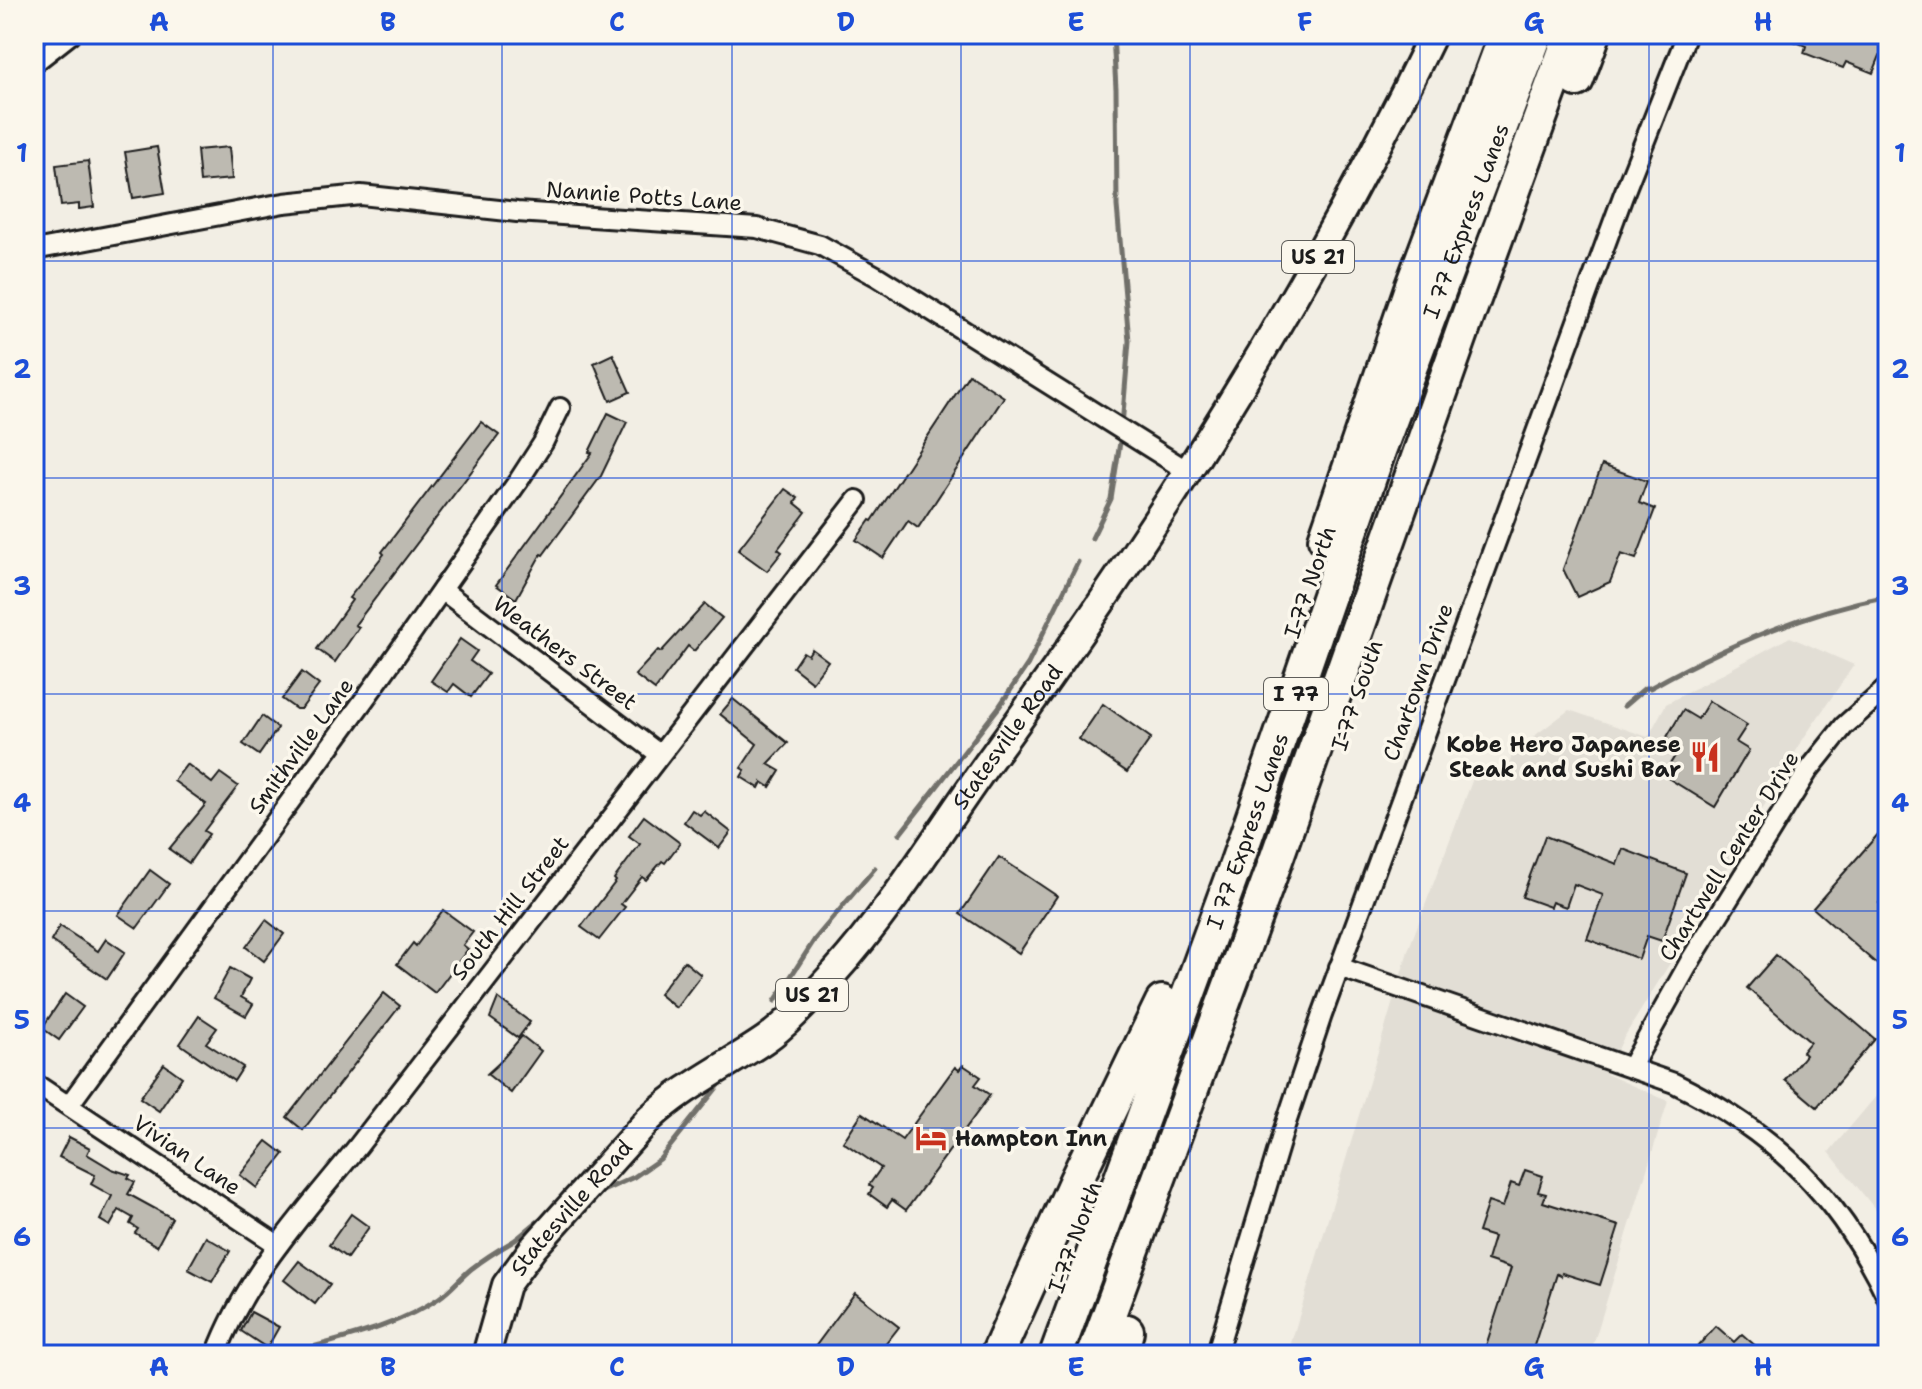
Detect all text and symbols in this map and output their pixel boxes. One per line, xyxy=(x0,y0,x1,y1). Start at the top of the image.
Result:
text: A xyxy=(149,4,169,39)
text: B xyxy=(380,4,396,39)
text: C xyxy=(609,4,625,39)
text: D xyxy=(837,4,855,39)
text: E xyxy=(1067,4,1085,39)
text: F xyxy=(1297,4,1313,39)
text: G xyxy=(1524,4,1545,39)
text: H xyxy=(1754,4,1772,39)
street label: I 77 Express Lanes xyxy=(1416,119,1516,322)
text: 1 xyxy=(16,135,28,170)
text: 1 xyxy=(1894,135,1906,170)
street label: Nannie Potts Lane xyxy=(545,175,743,217)
road number: US 21 xyxy=(1282,241,1354,273)
text: 2 xyxy=(13,351,31,386)
text: 2 xyxy=(1891,351,1909,386)
street label: I-77 North xyxy=(1277,522,1343,642)
text: 3 xyxy=(13,568,31,603)
text: 3 xyxy=(1891,568,1909,603)
street label: Weathers Street xyxy=(487,589,643,717)
street label: Chartown Drive xyxy=(1376,599,1460,765)
street label: I-77 South xyxy=(1325,636,1389,754)
street label: Statesville Road xyxy=(945,658,1069,815)
street label: Smithville Lane xyxy=(242,672,360,820)
road number: I 77 xyxy=(1264,678,1328,710)
street label: I 77 Express Lanes xyxy=(1199,729,1295,933)
place label: Kobe Hero Japanese Steak and Sushi Bar xyxy=(1446,730,1681,784)
restaurant icon: Kobe Hero Japanese Steak and Sushi Bar xyxy=(1688,740,1722,774)
street label: Chartwell Center Drive xyxy=(1652,745,1806,967)
text: 4 xyxy=(13,785,31,820)
text: 4 xyxy=(1891,785,1909,820)
street label: South Hill Street xyxy=(444,830,576,986)
road number: US 21 xyxy=(776,979,848,1011)
text: 5 xyxy=(14,1002,30,1037)
text: 5 xyxy=(1892,1002,1908,1037)
street label: Vivian Lane xyxy=(127,1108,247,1202)
hotel icon: Hampton Inn xyxy=(914,1121,948,1155)
place label: Hampton Inn xyxy=(955,1124,1107,1153)
street label: Statesville Road xyxy=(503,1133,638,1281)
street label: I-77 North xyxy=(1041,1177,1109,1297)
text: 6 xyxy=(13,1219,31,1254)
text: 6 xyxy=(1891,1219,1909,1254)
text: A xyxy=(149,1349,169,1384)
text: B xyxy=(380,1349,396,1384)
text: C xyxy=(609,1349,625,1384)
text: D xyxy=(837,1349,855,1384)
text: E xyxy=(1067,1349,1085,1384)
text: F xyxy=(1297,1349,1313,1384)
text: G xyxy=(1524,1349,1545,1384)
text: H xyxy=(1754,1349,1772,1384)

